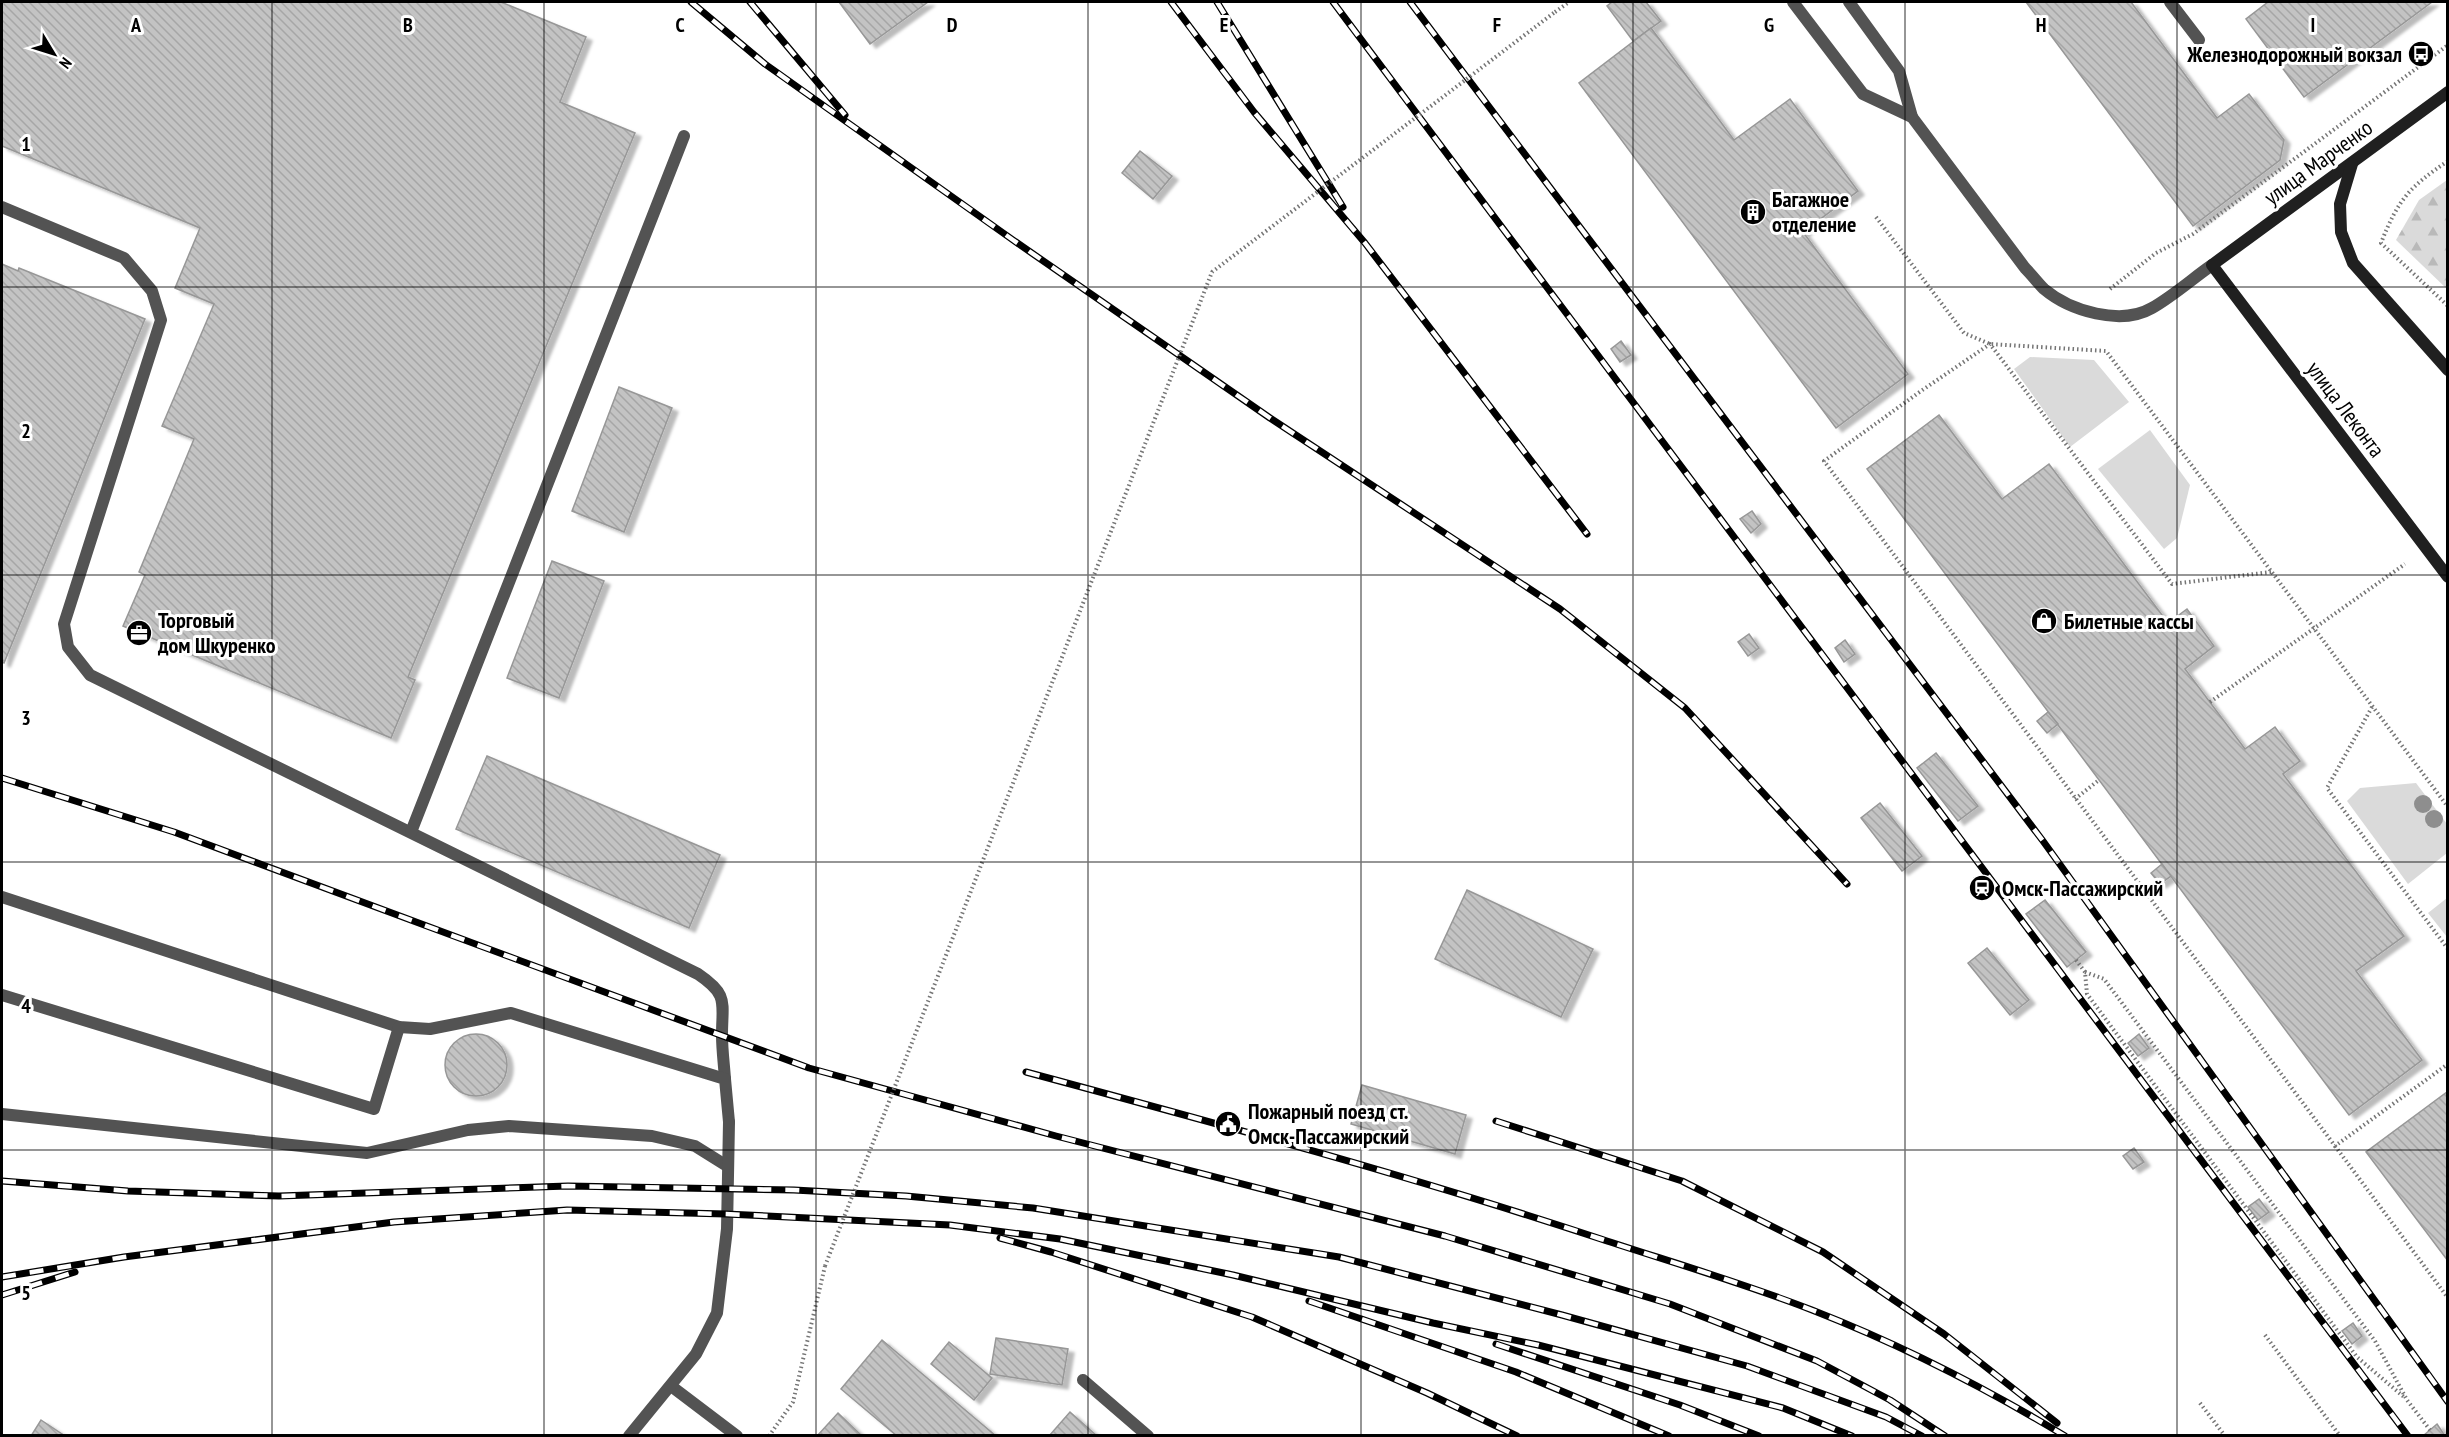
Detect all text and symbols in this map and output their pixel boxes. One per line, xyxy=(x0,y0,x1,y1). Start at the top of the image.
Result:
text: A xyxy=(130,12,142,38)
text: B xyxy=(403,12,413,38)
text: C xyxy=(675,12,685,38)
text: D xyxy=(947,12,958,38)
text: E xyxy=(1220,12,1228,38)
text: F xyxy=(1493,12,1501,38)
text: G xyxy=(1764,12,1774,38)
text: H xyxy=(2036,12,2046,38)
text: I xyxy=(2311,12,2315,38)
north arrow xyxy=(24,24,84,84)
bus stop icon: Железнодорожный вокзал xyxy=(2406,39,2436,69)
place label: Железнодорожный вокзал xyxy=(2186,40,2402,68)
text: N xyxy=(55,54,76,73)
street label: улица Марченко xyxy=(2258,113,2378,211)
text: 1 xyxy=(21,131,31,157)
place label: Багажное отделение xyxy=(1772,185,1856,238)
building icon: Багажное отделение xyxy=(1738,197,1768,227)
street label: улица Леконта xyxy=(2301,355,2391,463)
text: 2 xyxy=(21,418,31,444)
place label: Торговый дом Шкуренко xyxy=(157,606,276,659)
shop icon: Билетные кассы xyxy=(2029,606,2059,636)
place label: Билетные кассы xyxy=(2064,607,2194,635)
office icon: Торговый дом Шкуренко xyxy=(124,618,154,648)
text: 3 xyxy=(21,705,31,731)
station icon: Омск-Пассажирский xyxy=(1967,873,1997,903)
place label: Омск-Пассажирский xyxy=(2002,874,2163,902)
text: 4 xyxy=(21,993,31,1019)
place label: Пожарный поезд ст. Омск-Пассажирский xyxy=(1248,1097,1409,1150)
public building icon: Пожарный поезд ст. Омск-Пассажирский xyxy=(1213,1109,1243,1139)
text: 5 xyxy=(21,1280,31,1306)

